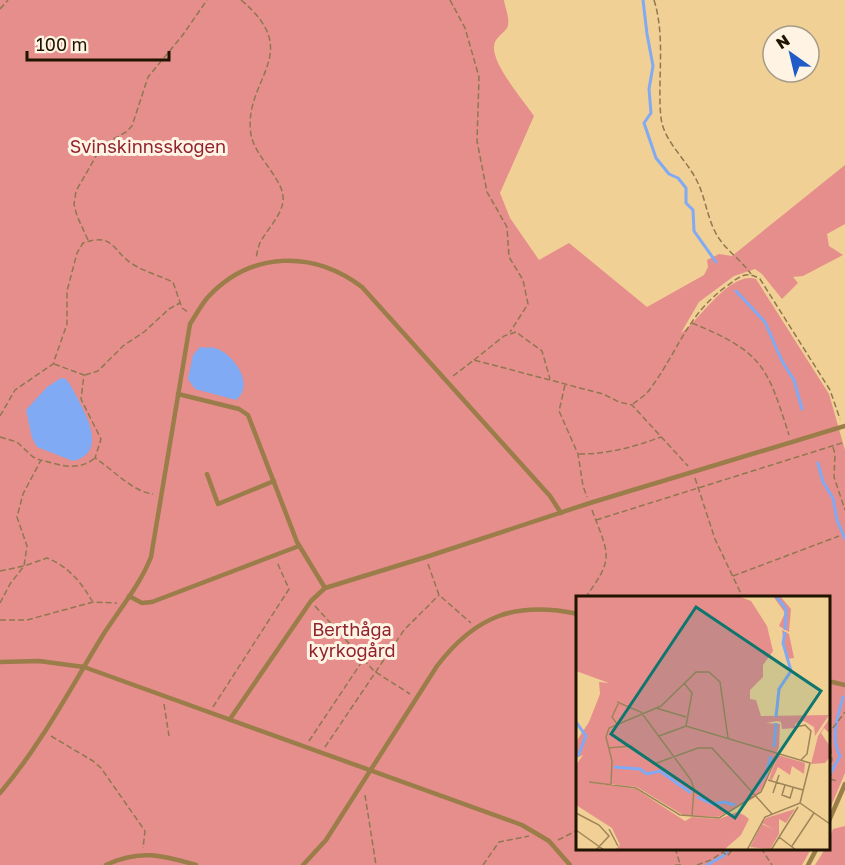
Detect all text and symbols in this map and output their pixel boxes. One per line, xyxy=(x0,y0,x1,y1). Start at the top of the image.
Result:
scale bar xyxy=(27,24,170,62)
north arrow xyxy=(761,24,821,84)
text: N xyxy=(772,30,793,53)
text: 100 m xyxy=(36,33,87,55)
park label: Svinskinnsskogen xyxy=(70,135,226,157)
inset map xyxy=(576,596,830,850)
park label: Berthåga kyrkogård xyxy=(308,618,396,661)

